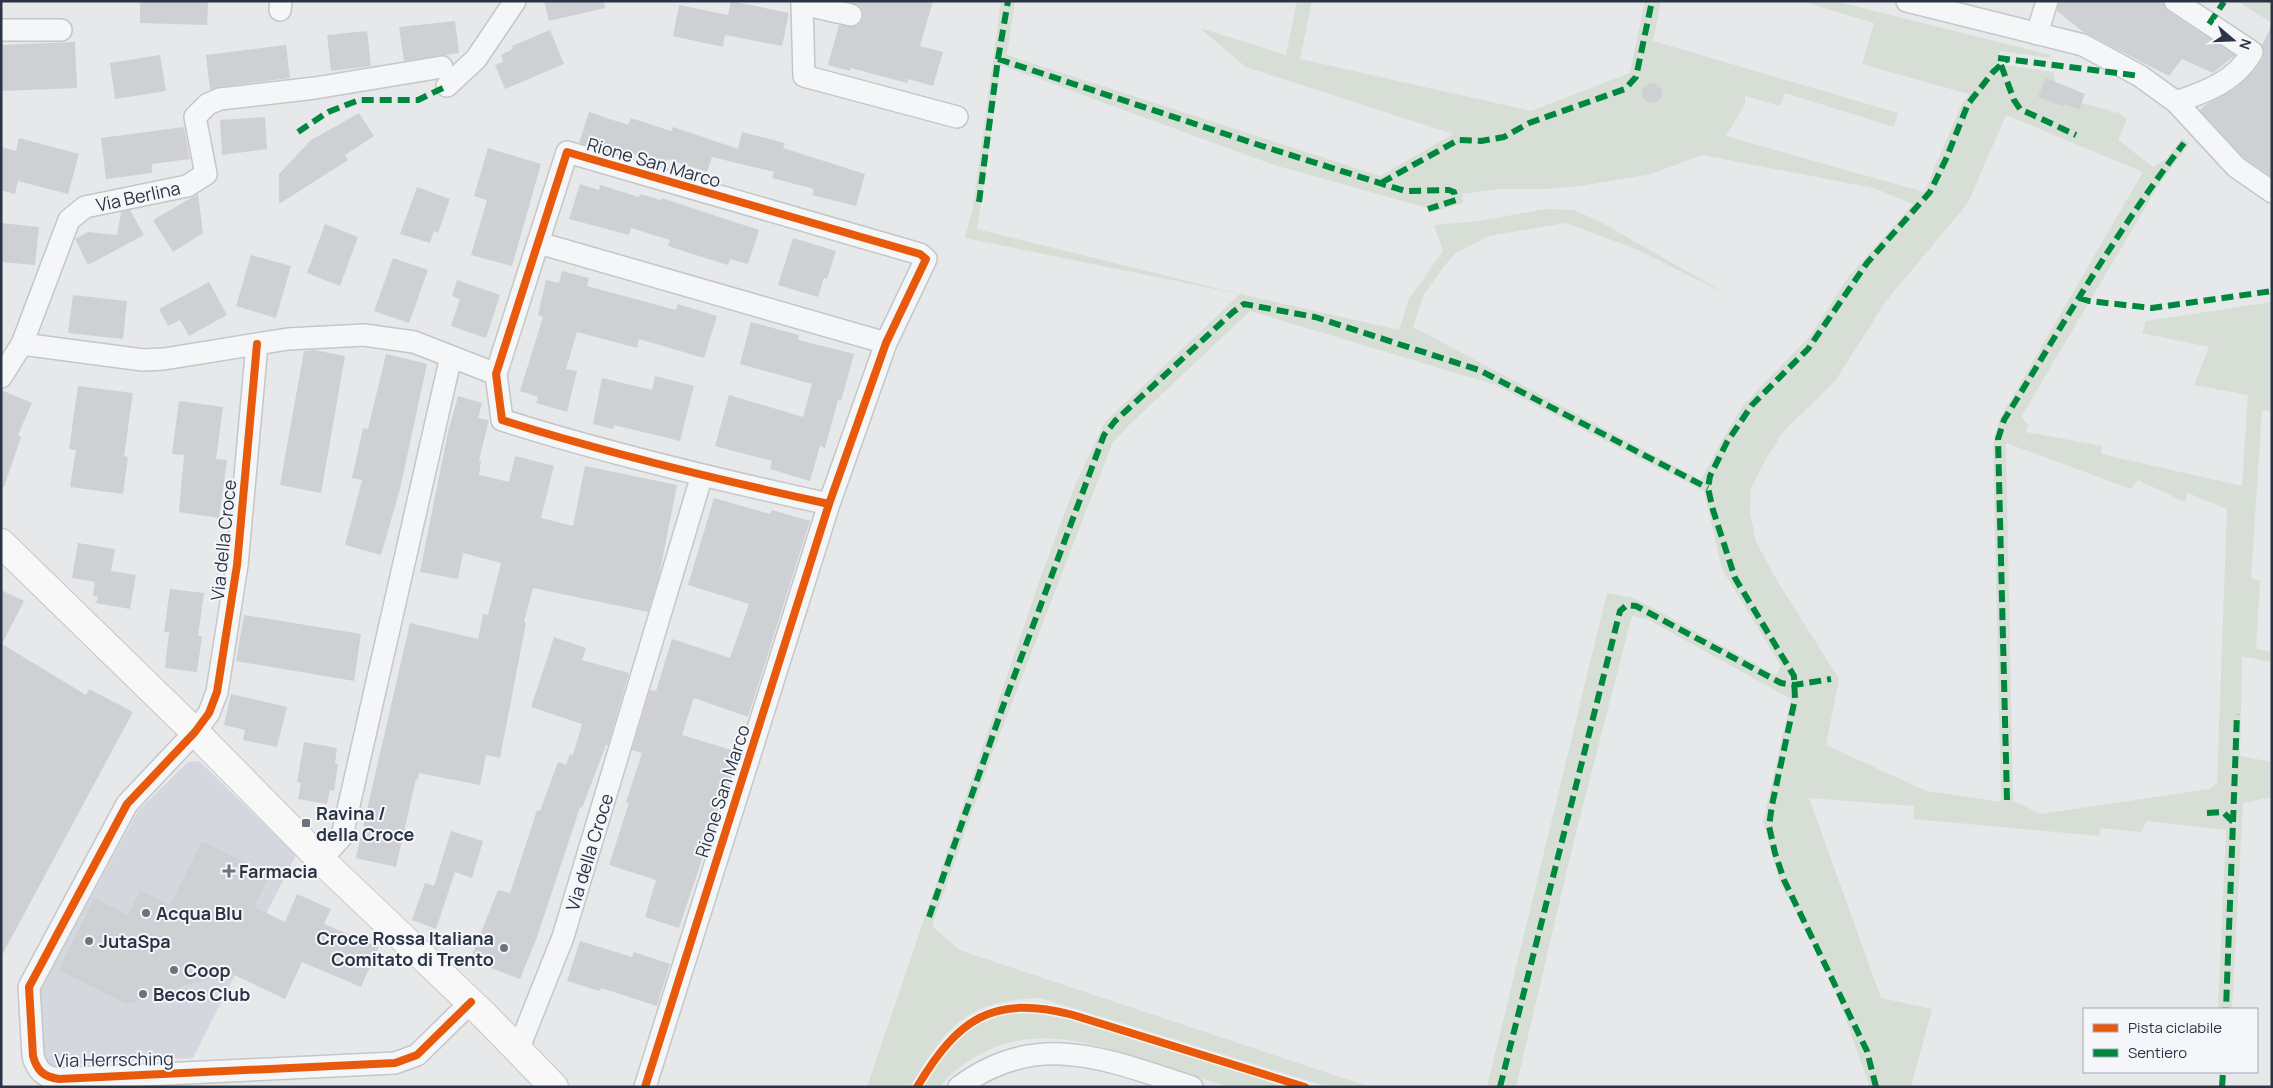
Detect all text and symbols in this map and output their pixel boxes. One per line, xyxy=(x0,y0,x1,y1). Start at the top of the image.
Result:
north arrow xyxy=(2208,15,2258,65)
text: N xyxy=(2235,37,2256,52)
street label: Rione San Marco xyxy=(584,131,724,193)
street label: Via Berlina xyxy=(94,175,182,217)
street label: Via della Croce xyxy=(205,478,241,602)
street label: Rione San Marco xyxy=(689,722,755,860)
street label: Via della Croce xyxy=(560,790,618,914)
place label: Ravina / della Croce xyxy=(316,801,415,846)
marker: Ravina / della Croce xyxy=(300,817,312,829)
place label: Farmacia xyxy=(239,859,318,883)
marker: Farmacia xyxy=(223,865,235,877)
place label: Acqua Blu xyxy=(156,901,242,925)
marker: Acqua Blu xyxy=(140,907,152,919)
place label: Croce Rossa Italiana Comitato di Trento xyxy=(317,926,494,971)
place label: JutaSpa xyxy=(99,929,171,953)
marker: JutaSpa xyxy=(83,935,95,947)
marker: Croce Rossa Italiana Comitato di Trento xyxy=(498,942,510,954)
place label: Coop xyxy=(184,958,231,982)
marker: Coop xyxy=(168,964,180,976)
place label: Becos Club xyxy=(153,982,250,1006)
marker: Becos Club xyxy=(137,988,149,1000)
legend xyxy=(2083,1008,2258,1073)
text: Pista ciclabile xyxy=(2128,1017,2222,1038)
text: Sentiero xyxy=(2128,1042,2187,1063)
street label: Via Herrsching xyxy=(54,1046,174,1072)

